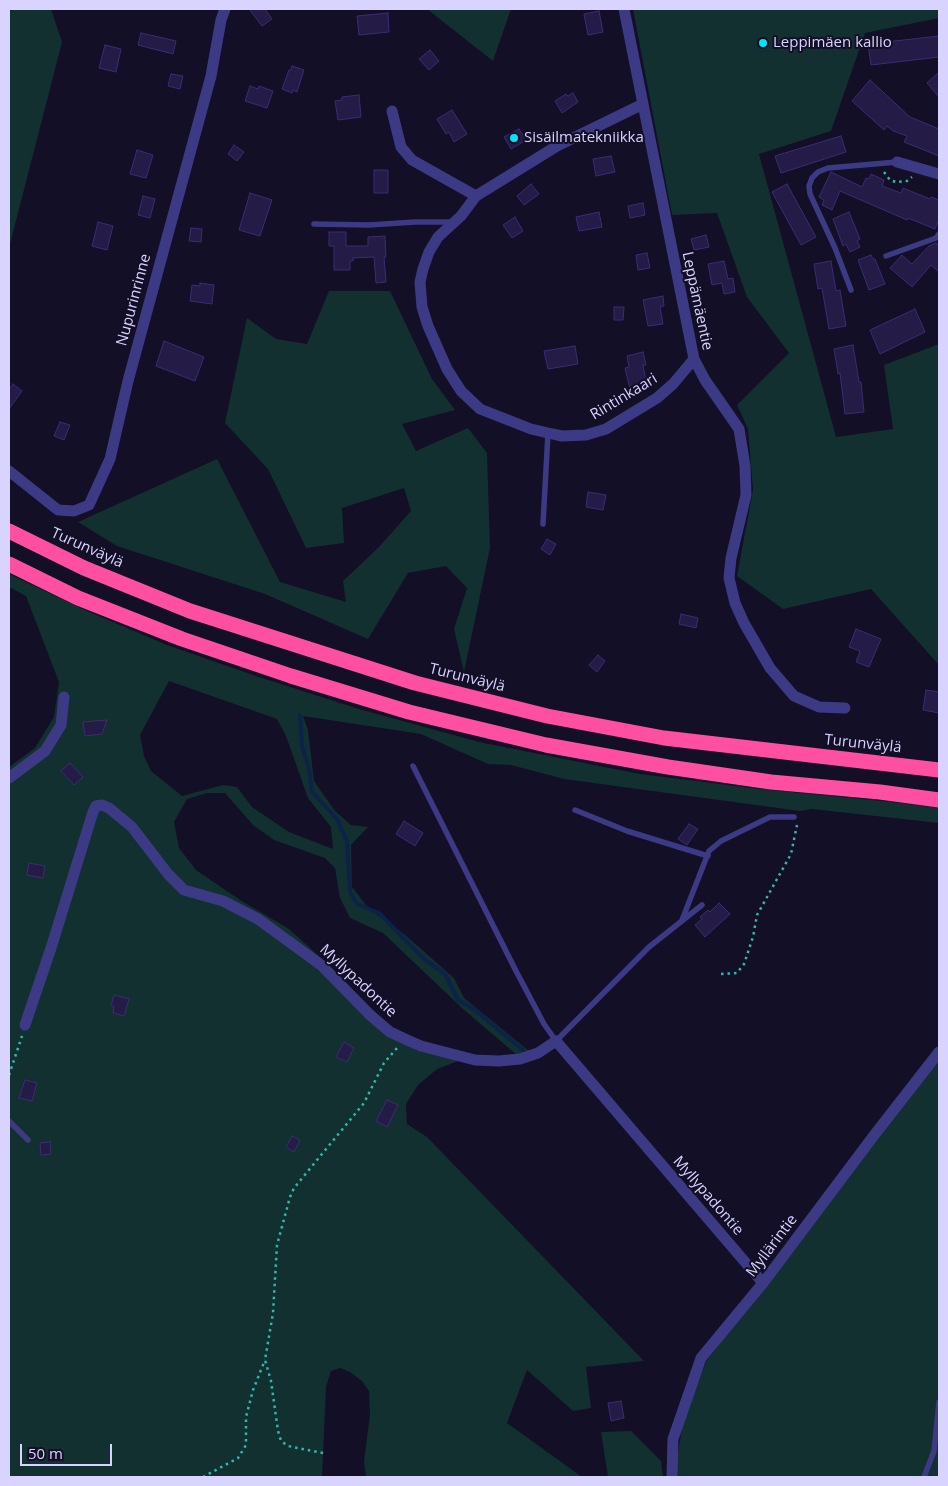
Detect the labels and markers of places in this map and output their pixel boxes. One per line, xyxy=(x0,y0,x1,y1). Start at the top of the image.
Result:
place label: Leppimäen kallio xyxy=(773,34,892,52)
marker: Leppimäen kallio xyxy=(757,37,769,49)
place label: Sisäilmatekniikka xyxy=(524,129,644,147)
marker: Sisäilmatekniikka xyxy=(508,132,520,144)

